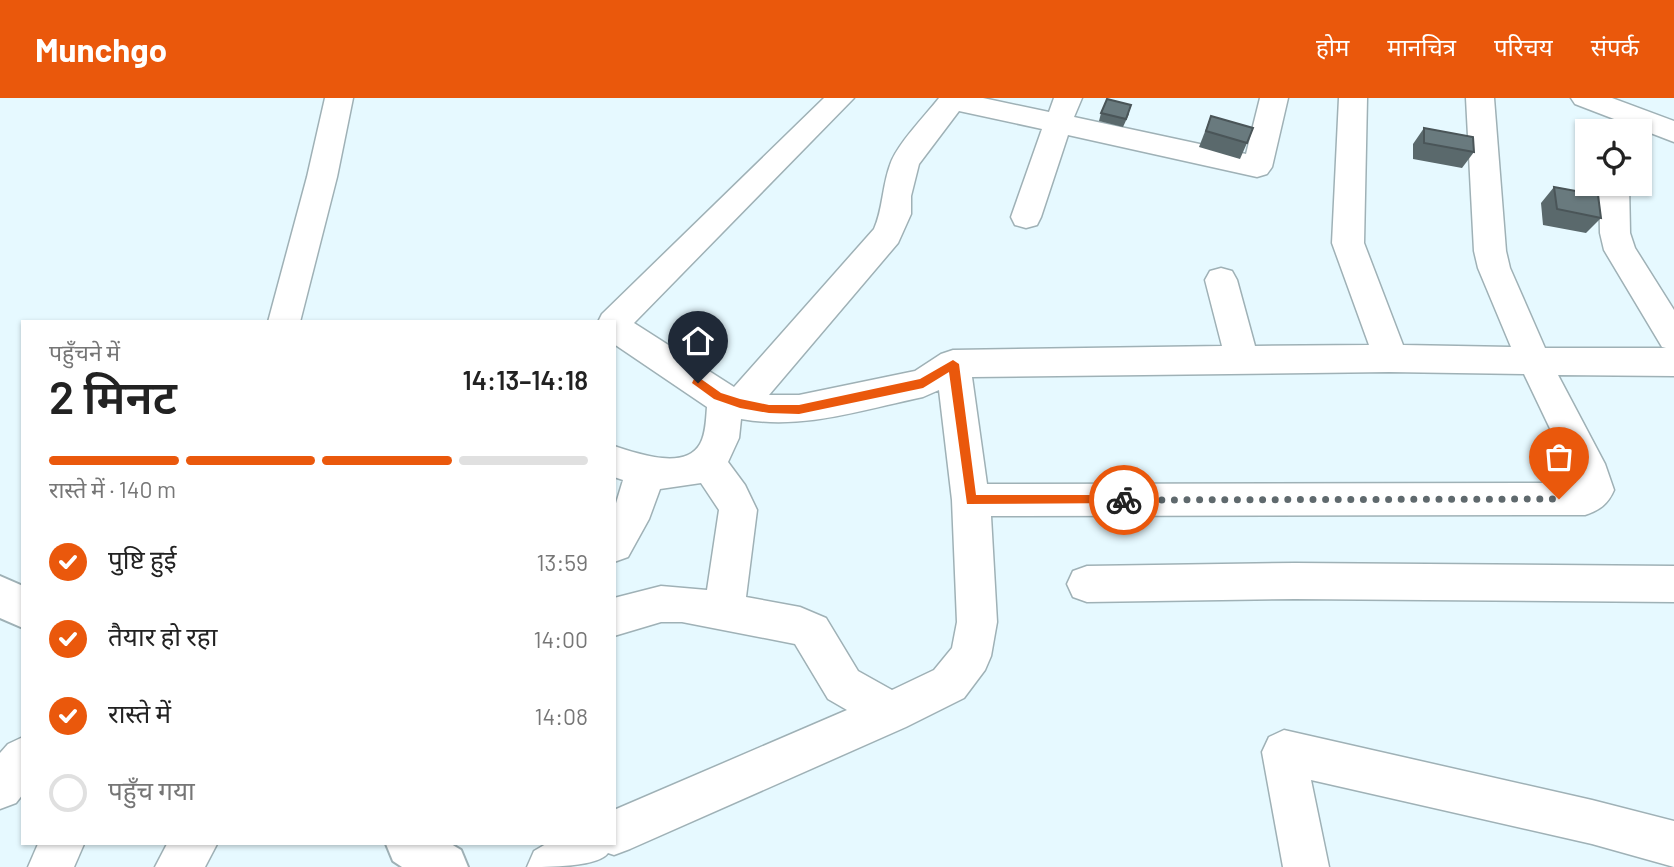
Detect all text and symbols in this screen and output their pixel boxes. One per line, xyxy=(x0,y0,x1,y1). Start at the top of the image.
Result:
text: Munchgo xyxy=(35,29,167,69)
text: होम xyxy=(1316,32,1349,61)
text: मानचित्र xyxy=(1387,32,1456,61)
text: परिचय xyxy=(1494,32,1553,61)
text: संपर्क xyxy=(1591,32,1639,61)
map controls xyxy=(1575,119,1652,196)
button: locate xyxy=(1575,119,1652,196)
pin xyxy=(668,311,728,383)
icon: home xyxy=(679,322,717,360)
text: पहुँचने में xyxy=(49,338,120,366)
text: 14:13–14:18 xyxy=(463,364,588,395)
text: 2 मिनट xyxy=(49,368,177,423)
pin xyxy=(1529,427,1589,499)
icon: bag xyxy=(1540,438,1578,476)
courier xyxy=(1089,465,1159,535)
text: रास्ते में · 140 m xyxy=(49,475,176,503)
icon: bike xyxy=(1105,481,1143,519)
icon: check xyxy=(49,543,87,581)
text: पुष्टि हुई xyxy=(108,543,176,574)
text: 13:59 xyxy=(537,548,588,576)
icon: check xyxy=(49,620,87,658)
text: तैयार हो रहा xyxy=(108,620,217,651)
text: 14:00 xyxy=(533,625,588,653)
icon: check xyxy=(49,697,87,735)
text: रास्ते में xyxy=(108,697,171,728)
text: 14:08 xyxy=(535,702,588,730)
text: पहुँच गया xyxy=(108,774,195,805)

